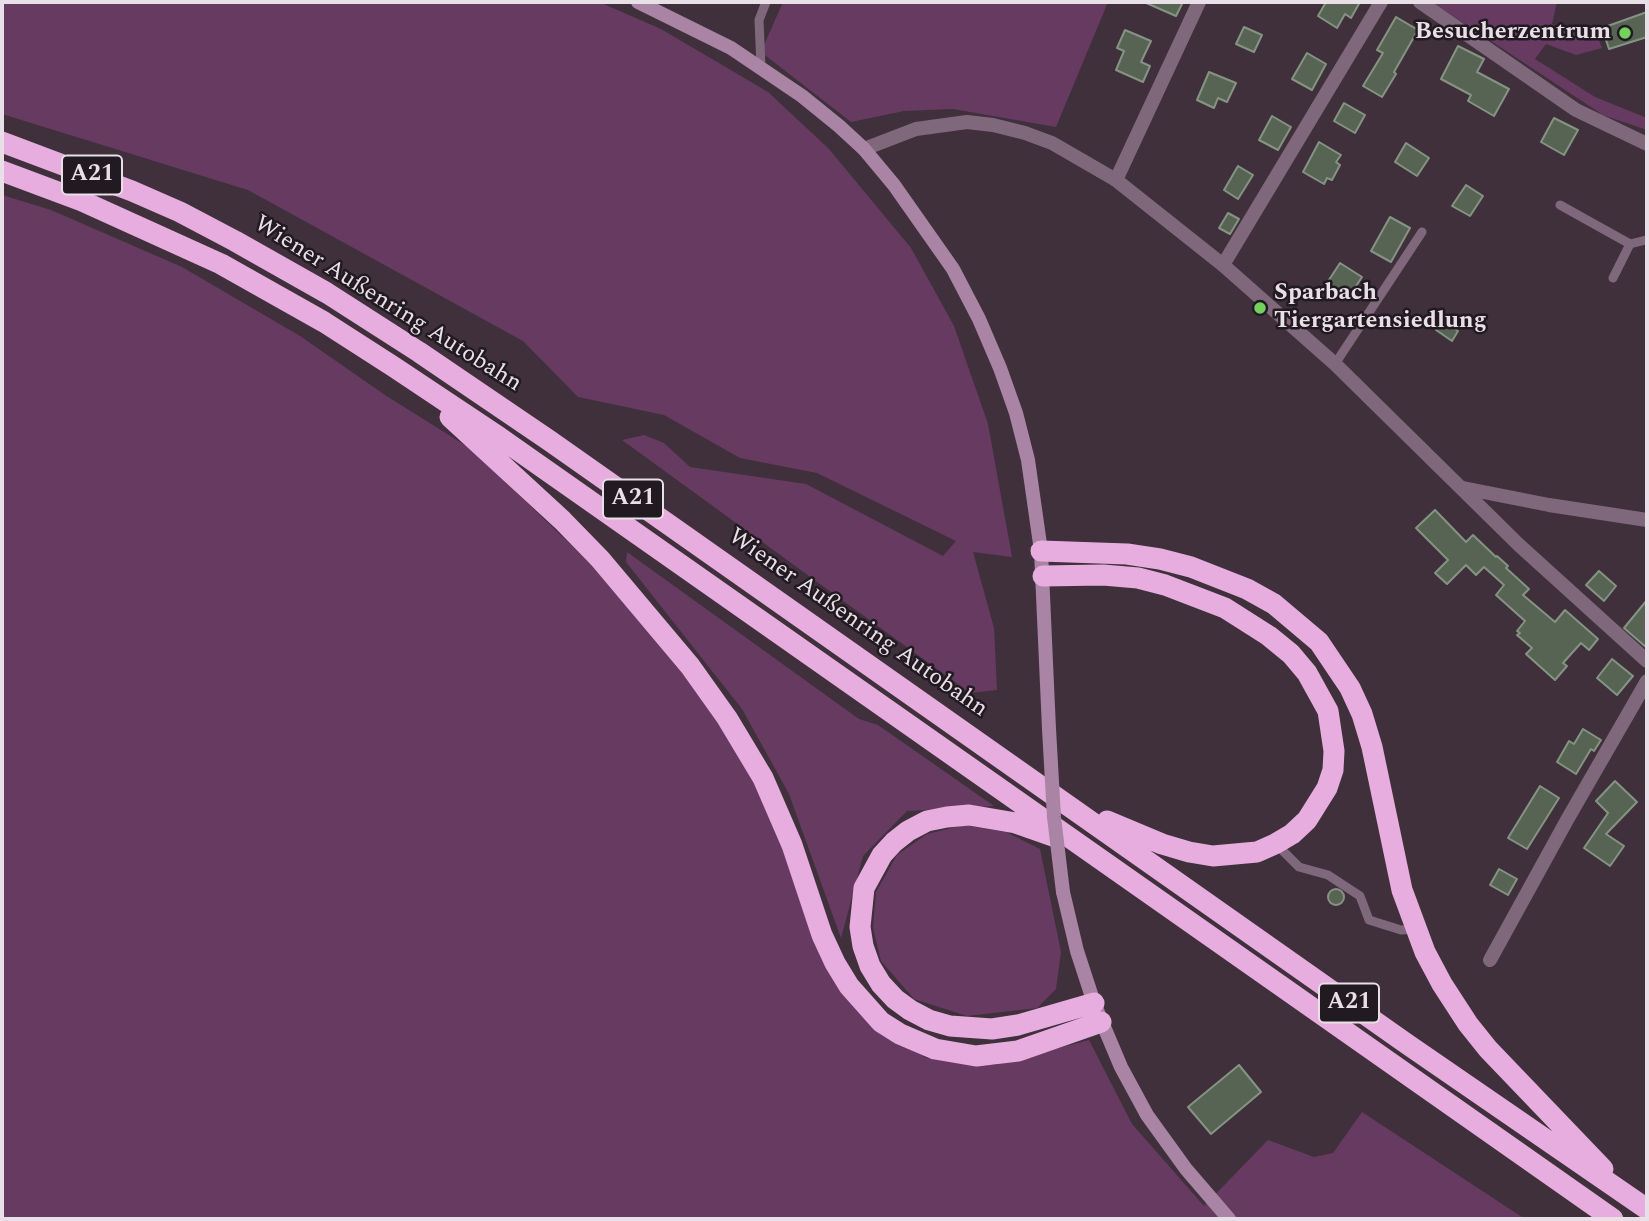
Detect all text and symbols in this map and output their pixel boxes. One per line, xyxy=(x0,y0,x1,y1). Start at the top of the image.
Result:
place label: Besucherzentrum xyxy=(1415,19,1611,47)
marker: Besucherzentrum xyxy=(1617,25,1633,41)
road number: A21 xyxy=(62,156,122,194)
street label: Wiener Außenring Autobahn xyxy=(248,211,526,399)
place label: Sparbach Tiergartensiedlung xyxy=(1274,280,1487,336)
marker: Sparbach Tiergartensiedlung xyxy=(1252,300,1268,316)
road number: A21 xyxy=(603,480,663,519)
street label: Wiener Außenring Autobahn xyxy=(722,523,992,725)
road number: A21 xyxy=(1319,984,1379,1022)

